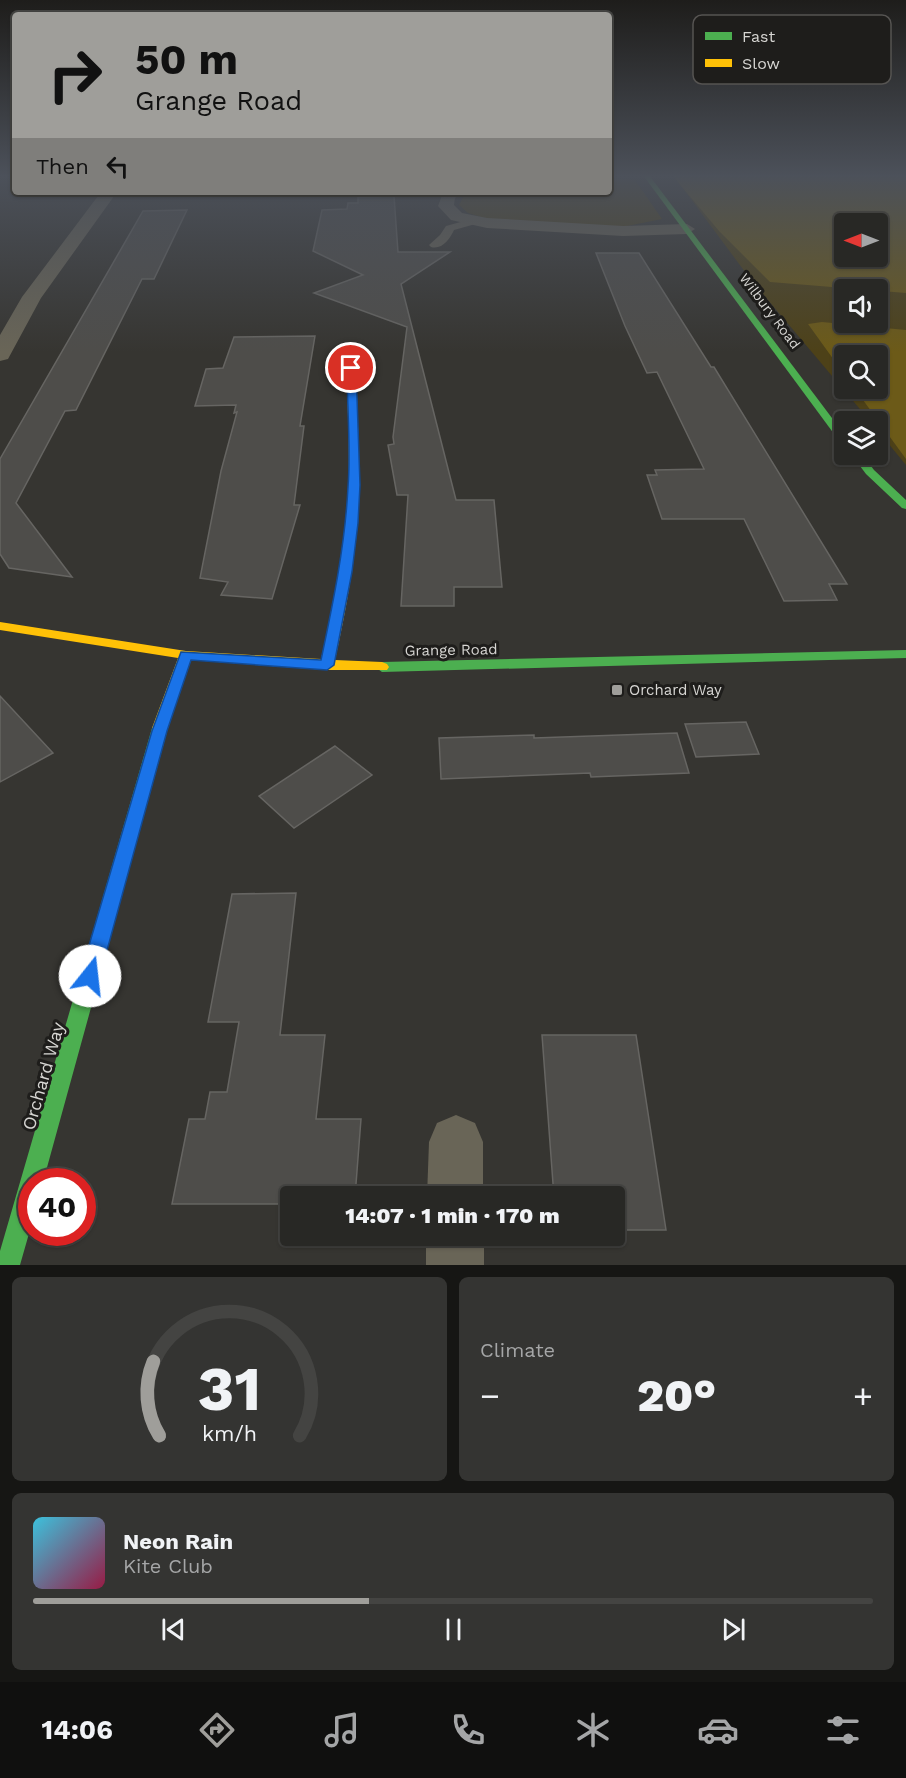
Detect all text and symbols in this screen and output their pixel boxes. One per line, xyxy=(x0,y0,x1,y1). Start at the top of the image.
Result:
legend xyxy=(693,15,891,84)
text: Fast xyxy=(742,27,775,46)
text: 50 m xyxy=(135,35,238,84)
icon: right xyxy=(36,36,114,114)
text: Slow xyxy=(742,54,780,73)
text: Grange Road xyxy=(135,85,302,117)
icon: left xyxy=(101,150,134,183)
text: Then xyxy=(36,154,89,179)
north arrow xyxy=(834,213,888,267)
map controls xyxy=(834,213,888,465)
street label: Wilbury Road xyxy=(736,270,804,352)
button: sound xyxy=(834,279,888,333)
pin xyxy=(325,342,376,393)
button: search xyxy=(834,345,888,399)
icon: arrive xyxy=(334,351,367,384)
button: layers xyxy=(834,411,888,465)
street label: Grange Road xyxy=(404,640,498,660)
place label: Orchard Way xyxy=(629,681,722,699)
marker: Orchard Way xyxy=(610,683,624,697)
position arrow xyxy=(58,944,122,1008)
street label: Orchard Way xyxy=(18,1019,69,1132)
speed limit sign: 40 xyxy=(18,1168,96,1246)
text: 14:07 · 1 min · 170 m xyxy=(345,1203,560,1228)
text: Climate xyxy=(480,1338,555,1362)
text: 31 xyxy=(198,1352,261,1425)
text: 20° xyxy=(637,1369,716,1422)
text: − xyxy=(480,1376,500,1415)
text: + xyxy=(853,1376,873,1415)
text: km/h xyxy=(202,1421,257,1446)
text: Neon Rain xyxy=(123,1529,233,1554)
text: Kite Club xyxy=(123,1554,213,1578)
icon: previous xyxy=(157,1613,190,1646)
icon: pause xyxy=(437,1613,470,1646)
icon: next xyxy=(717,1613,750,1646)
icon: directions xyxy=(196,1709,238,1751)
icon: music xyxy=(321,1709,363,1751)
icon: phone xyxy=(447,1709,489,1751)
icon: climate xyxy=(572,1709,614,1751)
icon: car xyxy=(697,1709,739,1751)
icon: filters xyxy=(822,1709,864,1751)
text: 14:06 xyxy=(42,1714,113,1746)

